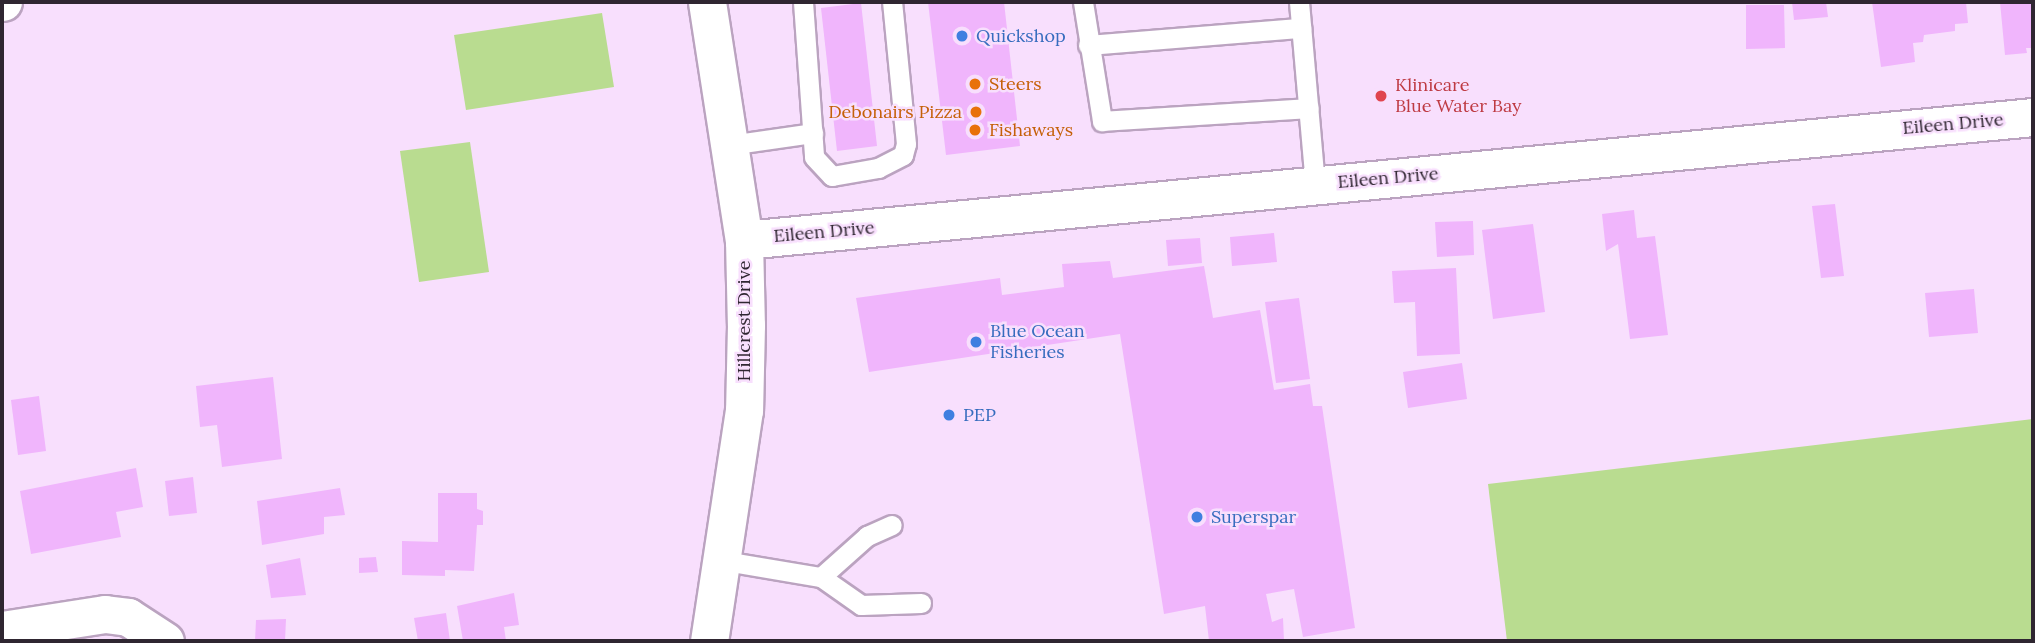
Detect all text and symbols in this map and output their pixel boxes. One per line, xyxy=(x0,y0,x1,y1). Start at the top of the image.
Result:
place label: Quickshop xyxy=(976,25,1066,47)
marker: Quickshop xyxy=(954,28,970,44)
place label: Steers xyxy=(989,73,1042,95)
place label: Klinicare Blue Water Bay xyxy=(1395,75,1522,118)
marker: Steers xyxy=(967,76,983,92)
marker: Klinicare Blue Water Bay xyxy=(1373,88,1389,104)
place label: Debonairs Pizza xyxy=(828,101,962,123)
marker: Debonairs Pizza xyxy=(968,104,984,120)
street label: Eileen Drive xyxy=(1902,109,2004,139)
place label: Fishaways xyxy=(989,119,1073,141)
marker: Fishaways xyxy=(967,122,983,138)
street label: Eileen Drive xyxy=(1337,163,1439,193)
street label: Eileen Drive xyxy=(773,217,875,247)
street label: Hillcrest Drive xyxy=(733,261,755,381)
place label: Blue Ocean Fisheries xyxy=(990,321,1085,364)
marker: Blue Ocean Fisheries xyxy=(968,334,984,350)
place label: PEP xyxy=(963,404,996,426)
marker: PEP xyxy=(941,407,957,423)
place label: Superspar xyxy=(1211,506,1296,528)
marker: Superspar xyxy=(1189,509,1205,525)

